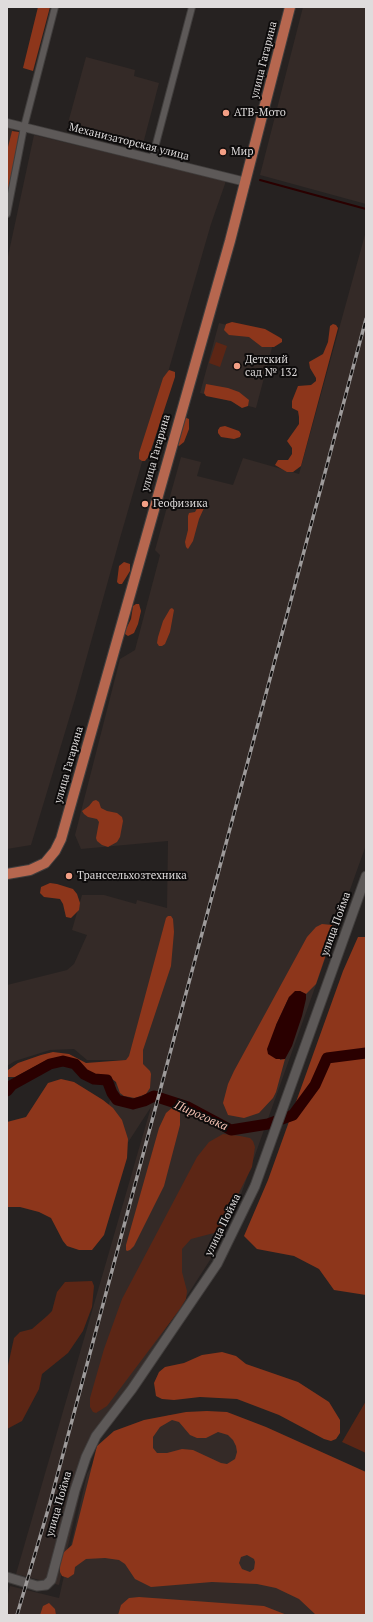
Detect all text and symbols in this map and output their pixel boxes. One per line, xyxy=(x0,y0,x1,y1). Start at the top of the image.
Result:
street label: улица Гагарина xyxy=(248,20,280,100)
place label: АТВ-Мото xyxy=(234,106,286,120)
marker: АТВ-Мото xyxy=(221,108,231,118)
street label: Механизаторская улица xyxy=(67,121,191,163)
place label: Мир xyxy=(231,145,253,159)
marker: Мир xyxy=(218,147,228,157)
place label: Детский сад № 132 xyxy=(245,353,297,379)
marker: Детский сад № 132 xyxy=(232,361,242,371)
street label: улица Гагарина xyxy=(139,413,173,493)
place label: Геофизика xyxy=(153,497,208,511)
marker: Геофизика xyxy=(140,499,150,509)
street label: улица Гагарина xyxy=(52,725,86,805)
place label: Транссельхозтехника xyxy=(77,869,187,883)
marker: Транссельхозтехника xyxy=(64,871,74,881)
street label: улица Пойма xyxy=(318,890,354,958)
water label: Пироговка xyxy=(172,1098,230,1134)
street label: улица Пойма xyxy=(202,1192,244,1258)
street label: улица Пойма xyxy=(43,1470,75,1538)

